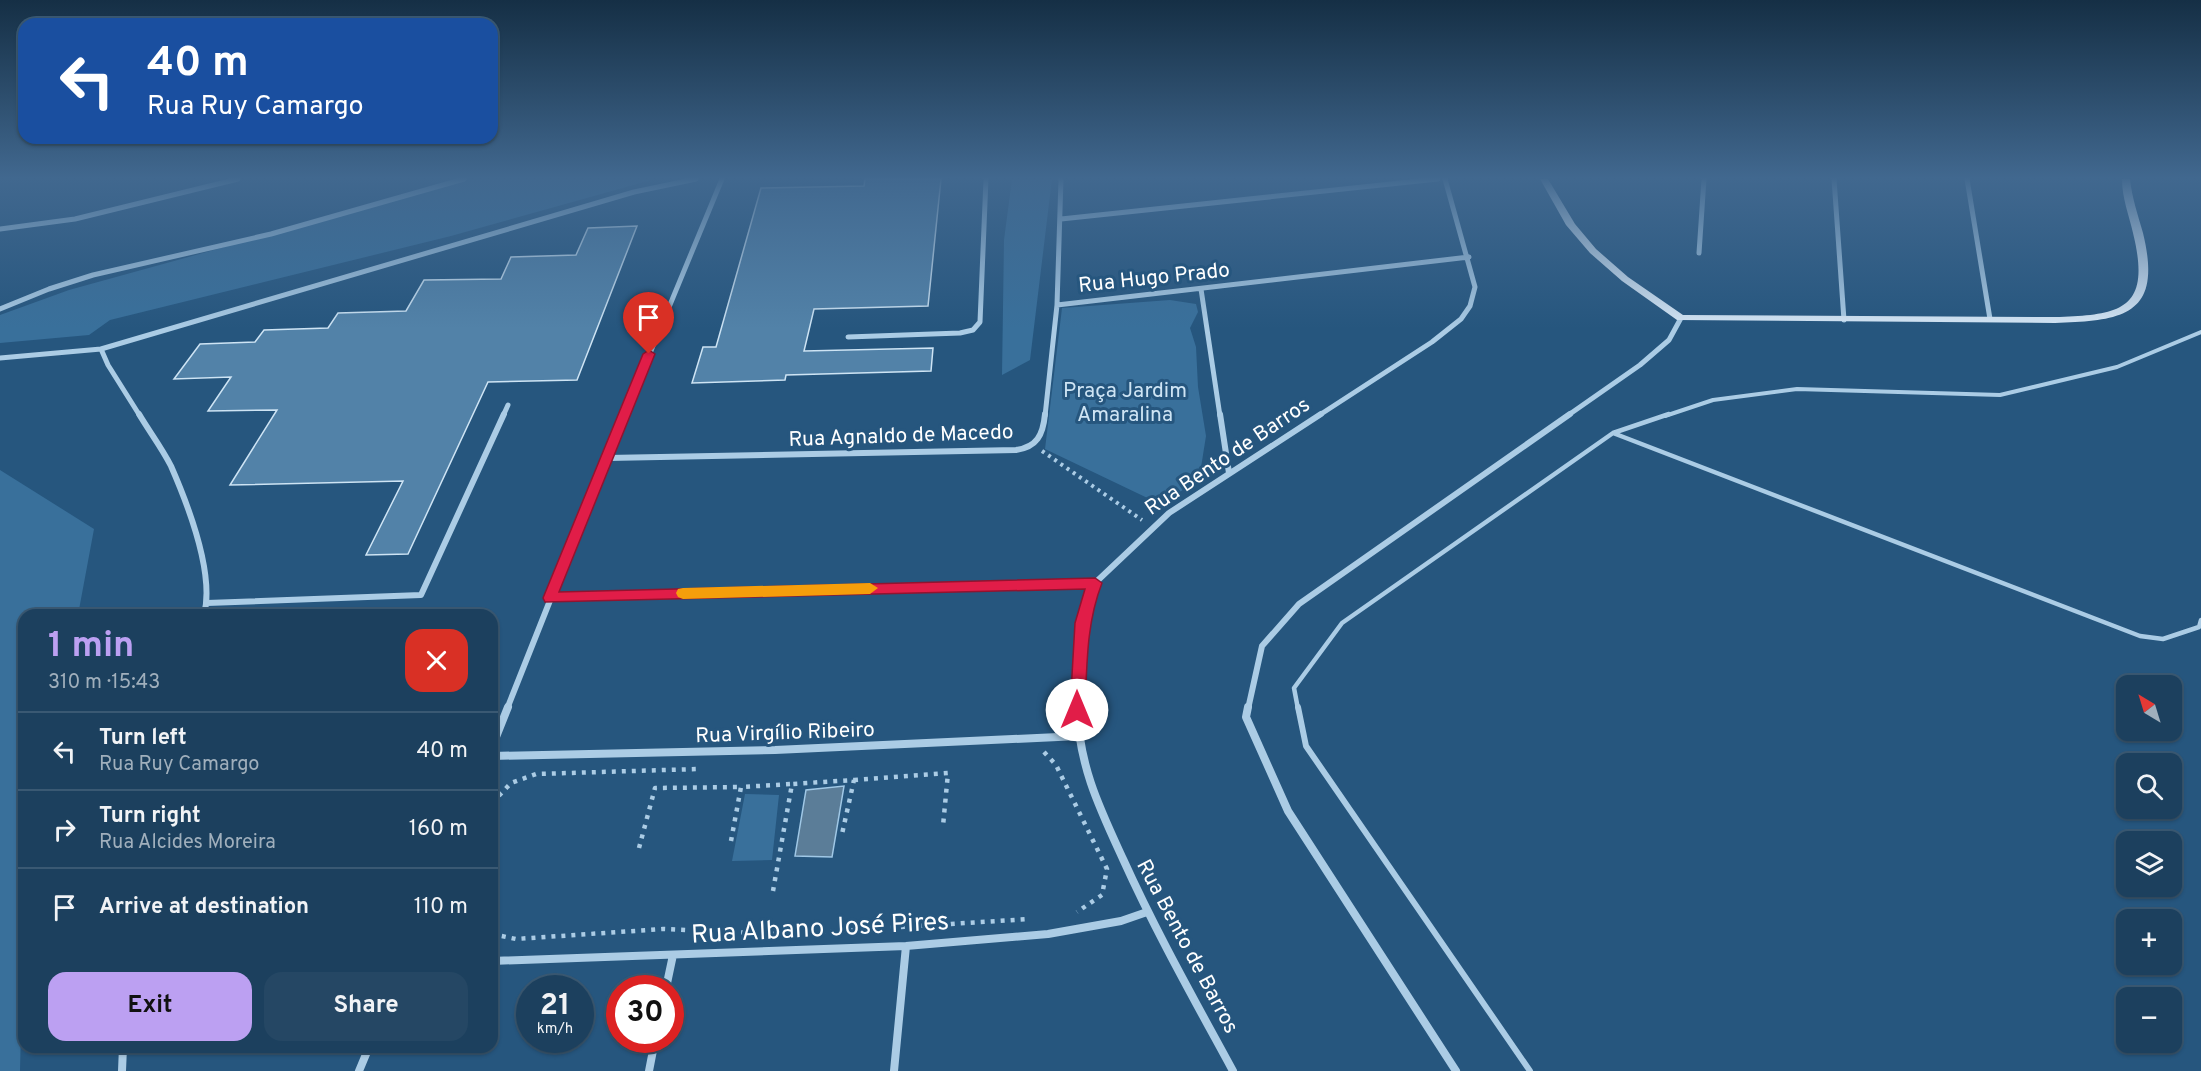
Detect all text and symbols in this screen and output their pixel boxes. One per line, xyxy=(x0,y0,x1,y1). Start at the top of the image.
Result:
text: 40 m xyxy=(147,38,249,91)
icon: left xyxy=(48,42,126,120)
text: Rua Ruy Camargo xyxy=(147,90,364,124)
street label: Rua Hugo Prado xyxy=(1077,257,1231,300)
pin xyxy=(623,292,674,354)
icon: arrive xyxy=(632,301,665,334)
park label: Praça Jardim Amaralina xyxy=(1063,378,1187,429)
street label: Rua Bento de Barros xyxy=(1140,392,1316,522)
street label: Rua Agnaldo de Macedo xyxy=(788,419,1014,454)
text: 1 min xyxy=(48,624,134,670)
button: close xyxy=(405,629,468,692)
text: 310 m · 15:43 xyxy=(48,670,160,696)
north arrow xyxy=(2116,675,2182,741)
map controls xyxy=(2116,675,2182,1053)
position arrow xyxy=(1045,678,1109,742)
street label: Rua Virgílio Ribeiro xyxy=(695,717,875,750)
text: Turn left xyxy=(99,725,187,752)
icon: left xyxy=(48,735,81,768)
text: 40 m xyxy=(416,738,468,765)
text: Rua Ruy Camargo xyxy=(99,752,260,778)
button: search xyxy=(2116,753,2182,819)
text: Turn right xyxy=(99,803,201,830)
icon: right xyxy=(48,813,81,846)
text: 160 m xyxy=(409,816,468,843)
text: Rua Alcides Moreira xyxy=(99,830,276,856)
button: layers xyxy=(2116,831,2182,897)
street label: Rua Bento de Barros xyxy=(1129,855,1244,1038)
icon: arrive xyxy=(48,891,81,924)
text: Arrive at destination xyxy=(99,894,309,921)
text: 110 m xyxy=(414,894,468,921)
street label: Rua Albano José Pires xyxy=(690,906,950,953)
button: + xyxy=(2116,909,2182,975)
button: Exit xyxy=(48,972,252,1041)
button: Share xyxy=(264,972,468,1041)
speed limit sign: 30 xyxy=(606,975,684,1053)
button: − xyxy=(2116,987,2182,1053)
text: 21 xyxy=(540,988,570,1025)
text: km/h xyxy=(537,1020,573,1039)

